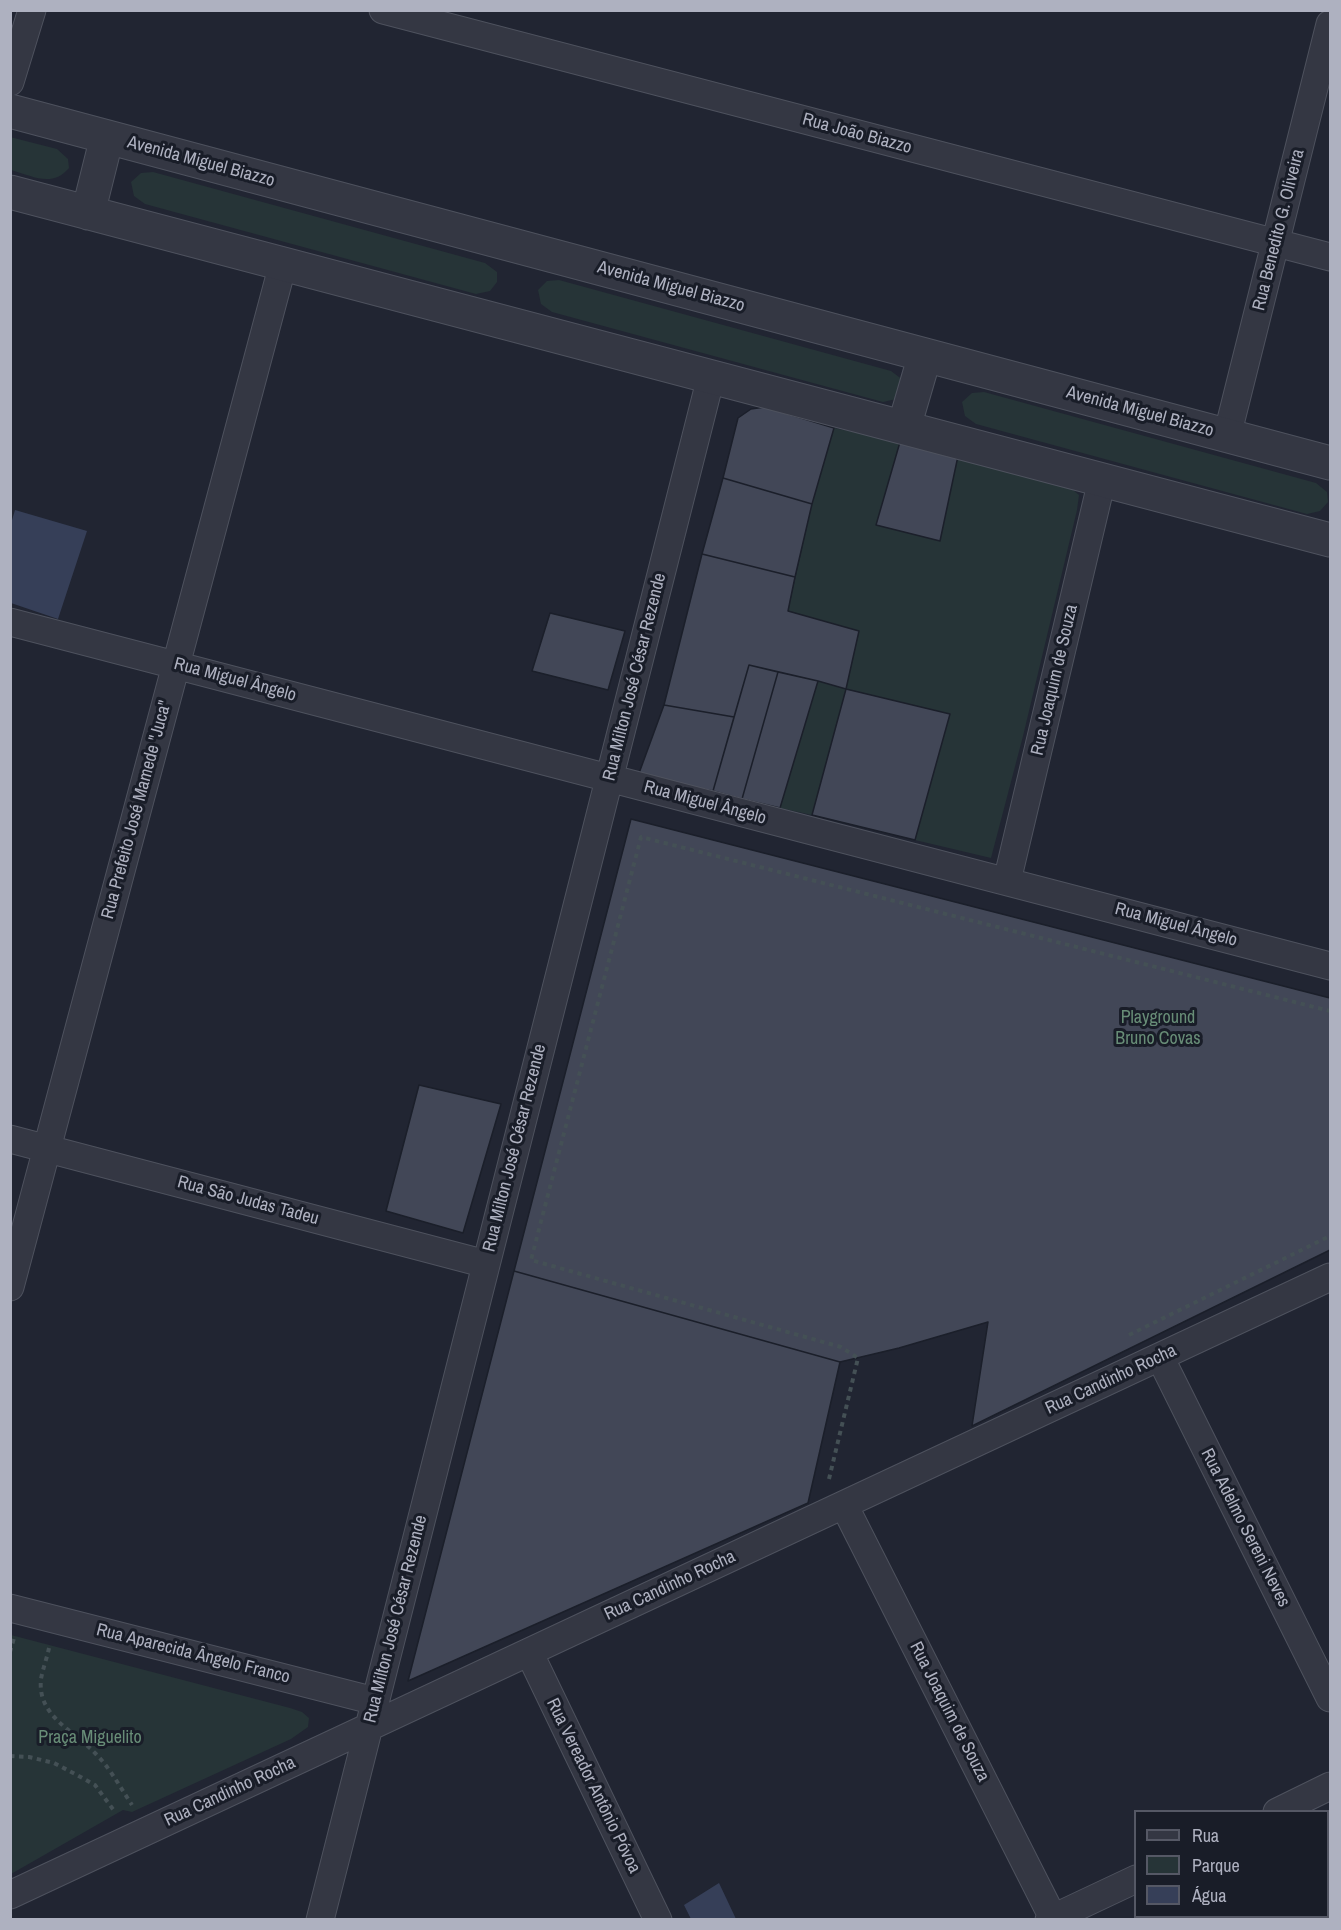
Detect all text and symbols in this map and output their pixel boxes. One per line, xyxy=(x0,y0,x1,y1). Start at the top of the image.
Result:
street label: Rua João Biazzo xyxy=(800,109,914,159)
street label: Avenida Miguel Biazzo xyxy=(125,132,277,192)
street label: Rua Benedito G. Oliveira xyxy=(1248,147,1310,313)
street label: Avenida Miguel Biazzo xyxy=(595,257,747,317)
street label: Avenida Miguel Biazzo xyxy=(1064,382,1216,442)
street label: Rua Milton José César Rezende xyxy=(599,571,671,783)
street label: Rua Joaquim de Souza xyxy=(1027,602,1083,758)
street label: Rua Miguel Ângelo xyxy=(172,653,298,707)
street label: Rua Prefeito José Mamede "Juca" xyxy=(97,698,177,922)
street label: Rua Miguel Ângelo xyxy=(642,776,768,830)
street label: Rua Miguel Ângelo xyxy=(1113,898,1239,952)
park label: Playground Bruno Covas xyxy=(1115,1007,1201,1050)
street label: Rua Milton José César Rezende xyxy=(479,1042,551,1254)
street label: Rua São Judas Tadeu xyxy=(175,1172,321,1230)
street label: Rua Candinho Rocha xyxy=(1042,1340,1180,1420)
street label: Rua Adelmo Sereni Neves xyxy=(1196,1445,1294,1611)
street label: Rua Milton José César Rezende xyxy=(360,1513,432,1725)
street label: Rua Candinho Rocha xyxy=(601,1546,739,1626)
street label: Rua Aparecida Ângelo Franco xyxy=(94,1620,292,1688)
street label: Rua Joaquim de Souza xyxy=(904,1638,994,1786)
street label: Rua Vereador Antônio Póvoa xyxy=(541,1695,645,1877)
park label: Praça Miguelito xyxy=(38,1727,142,1749)
street label: Rua Candinho Rocha xyxy=(161,1752,299,1832)
legend xyxy=(1134,1810,1329,1918)
text: Rua xyxy=(1192,1823,1219,1848)
text: Parque xyxy=(1192,1853,1240,1878)
text: Água xyxy=(1192,1883,1226,1908)

